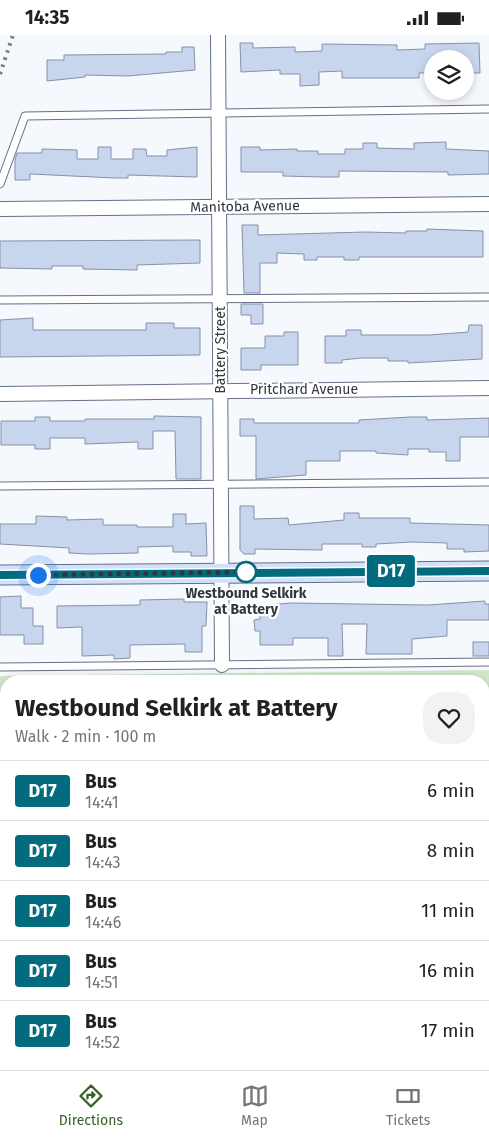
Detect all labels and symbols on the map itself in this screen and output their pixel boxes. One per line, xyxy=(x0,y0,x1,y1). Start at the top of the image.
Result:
street label: Manitoba Avenue xyxy=(190,197,300,216)
street label: Battery Street xyxy=(212,305,229,394)
street label: Pritchard Avenue xyxy=(250,381,358,398)
line badge: D17 xyxy=(362,555,420,587)
marker: Westbound Selkirk at Battery xyxy=(235,561,257,583)
your location xyxy=(26,563,51,588)
place label: Westbound Selkirk at Battery xyxy=(186,585,307,618)

